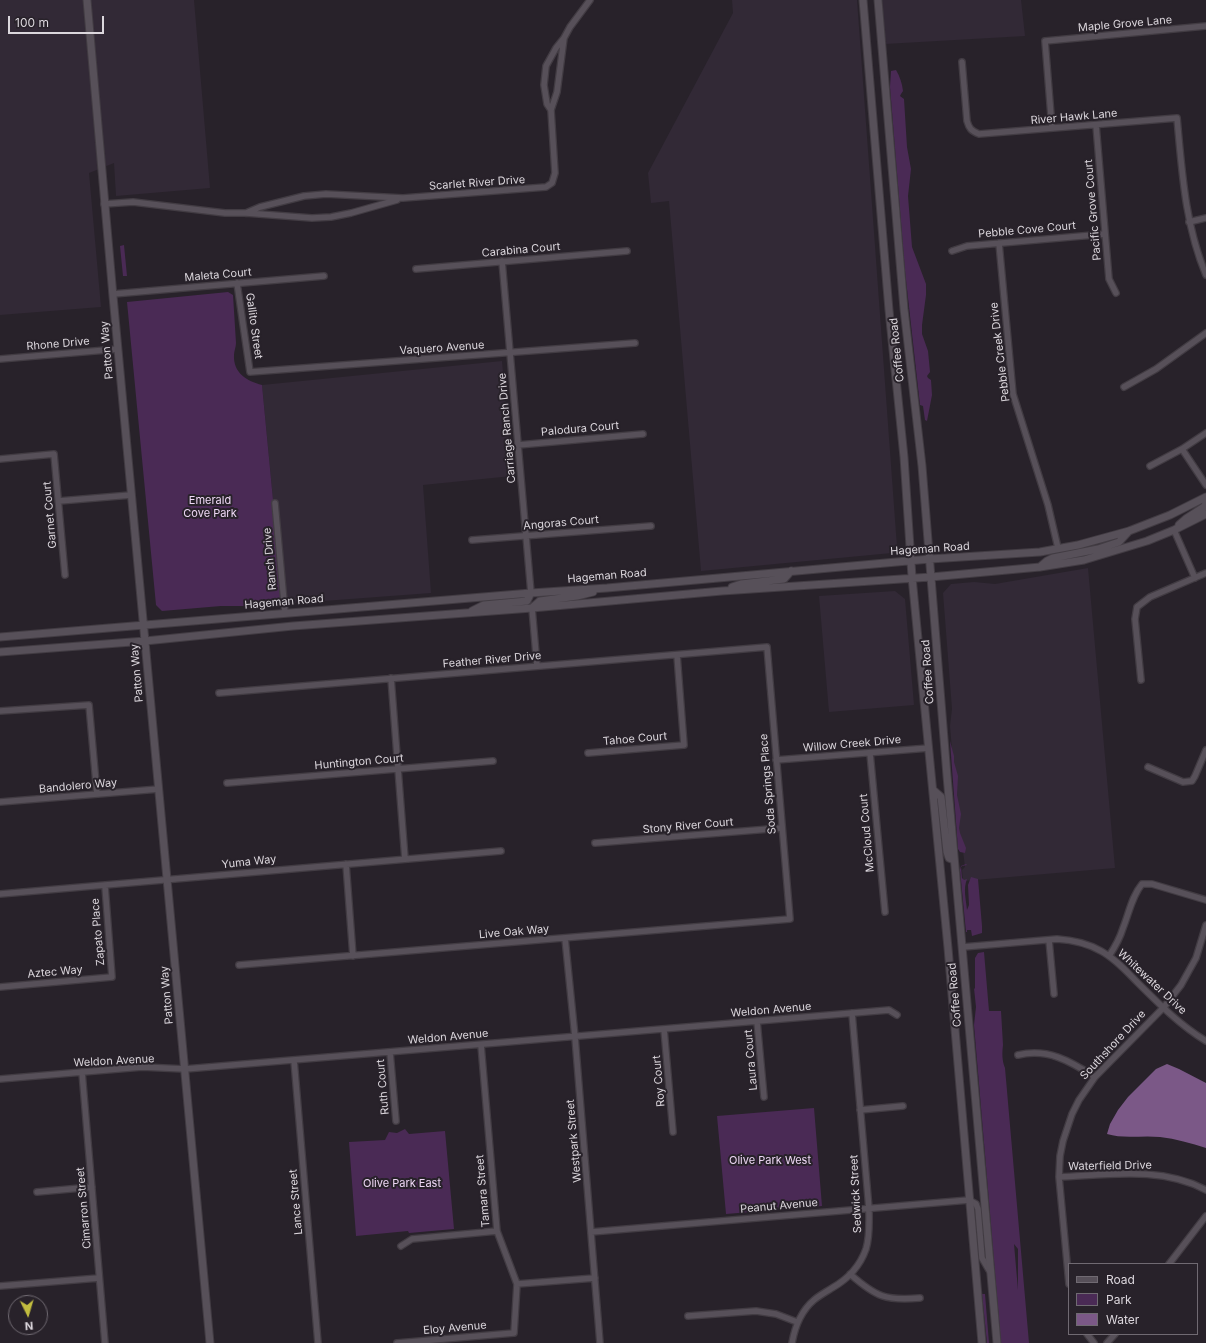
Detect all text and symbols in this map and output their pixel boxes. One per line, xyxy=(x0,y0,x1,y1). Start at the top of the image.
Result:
scale bar xyxy=(10,8,106,34)
street label: Maple Grove Lane xyxy=(1077,13,1173,35)
text: 100 m xyxy=(15,15,49,30)
street label: River Hawk Lane xyxy=(1030,107,1118,127)
street label: Pacific Grove Court xyxy=(1082,159,1104,261)
street label: Scarlet River Drive xyxy=(428,173,526,193)
street label: Pebble Cove Court xyxy=(978,219,1076,241)
street label: Carabina Court xyxy=(481,240,561,260)
street label: Maleta Court xyxy=(184,265,252,285)
street label: Gallito Street xyxy=(243,292,265,360)
street label: Pebble Creek Drive xyxy=(987,301,1013,403)
street label: Coffee Road xyxy=(887,317,907,383)
street label: Patton Way xyxy=(98,320,116,380)
street label: Rhone Drive xyxy=(26,335,90,353)
street label: Vaquero Avenue xyxy=(399,338,485,358)
street label: Carriage Ranch Drive xyxy=(496,372,518,484)
street label: Palodura Court xyxy=(540,419,620,439)
street label: Garnet Court xyxy=(40,481,60,549)
park label: Emerald Cove Park xyxy=(183,494,237,520)
street label: Angoras Court xyxy=(523,513,599,533)
street label: Ranch Drive xyxy=(261,527,279,591)
street label: Hageman Road xyxy=(890,540,970,558)
street label: Hageman Road xyxy=(567,566,647,586)
street label: Hageman Road xyxy=(244,592,324,612)
street label: Coffee Road xyxy=(919,639,937,705)
street label: Patton Way xyxy=(128,643,146,703)
street label: Feather River Drive xyxy=(442,649,542,671)
street label: Tahoe Court xyxy=(602,730,668,748)
street label: Soda Springs Place xyxy=(757,733,779,835)
street label: Willow Creek Drive xyxy=(802,733,902,755)
street label: Huntington Court xyxy=(314,752,404,772)
street label: Bandolero Way xyxy=(38,776,118,796)
street label: McCloud Court xyxy=(857,793,877,873)
street label: Stony River Court xyxy=(642,815,734,837)
street label: Yuma Way xyxy=(221,853,277,871)
street label: Zapato Place xyxy=(88,898,108,966)
street label: Live Oak Way xyxy=(478,922,550,942)
street label: Whitewater Drive xyxy=(1115,947,1189,1017)
street label: Coffee Road xyxy=(946,962,964,1028)
street label: Aztec Way xyxy=(27,963,83,981)
street label: Patton Way xyxy=(158,965,176,1025)
street label: Weldon Avenue xyxy=(730,1000,812,1020)
street label: Southshore Drive xyxy=(1078,1008,1148,1082)
street label: Weldon Avenue xyxy=(407,1027,489,1047)
street label: Laura Court xyxy=(742,1029,760,1091)
street label: Weldon Avenue xyxy=(73,1052,155,1070)
street label: Roy Court xyxy=(650,1055,668,1107)
street label: Ruth Court xyxy=(374,1059,392,1115)
street label: Westpark Street xyxy=(564,1099,584,1183)
street label: Tamara Street xyxy=(473,1154,493,1228)
park label: Olive Park West xyxy=(729,1154,811,1168)
street label: Sedwick Street xyxy=(847,1155,865,1233)
street label: Waterfield Drive xyxy=(1068,1159,1152,1173)
street label: Cimarron Street xyxy=(74,1167,94,1249)
street label: Lance Street xyxy=(287,1169,305,1235)
park label: Olive Park East xyxy=(363,1177,441,1191)
street label: Peanut Avenue xyxy=(740,1196,818,1216)
legend xyxy=(1068,1263,1198,1335)
text: Road xyxy=(1106,1272,1135,1287)
text: Park xyxy=(1106,1292,1132,1307)
north arrow xyxy=(8,1295,48,1335)
text: Water xyxy=(1106,1312,1139,1327)
text: N xyxy=(24,1319,34,1333)
street label: Eloy Avenue xyxy=(423,1319,487,1337)

